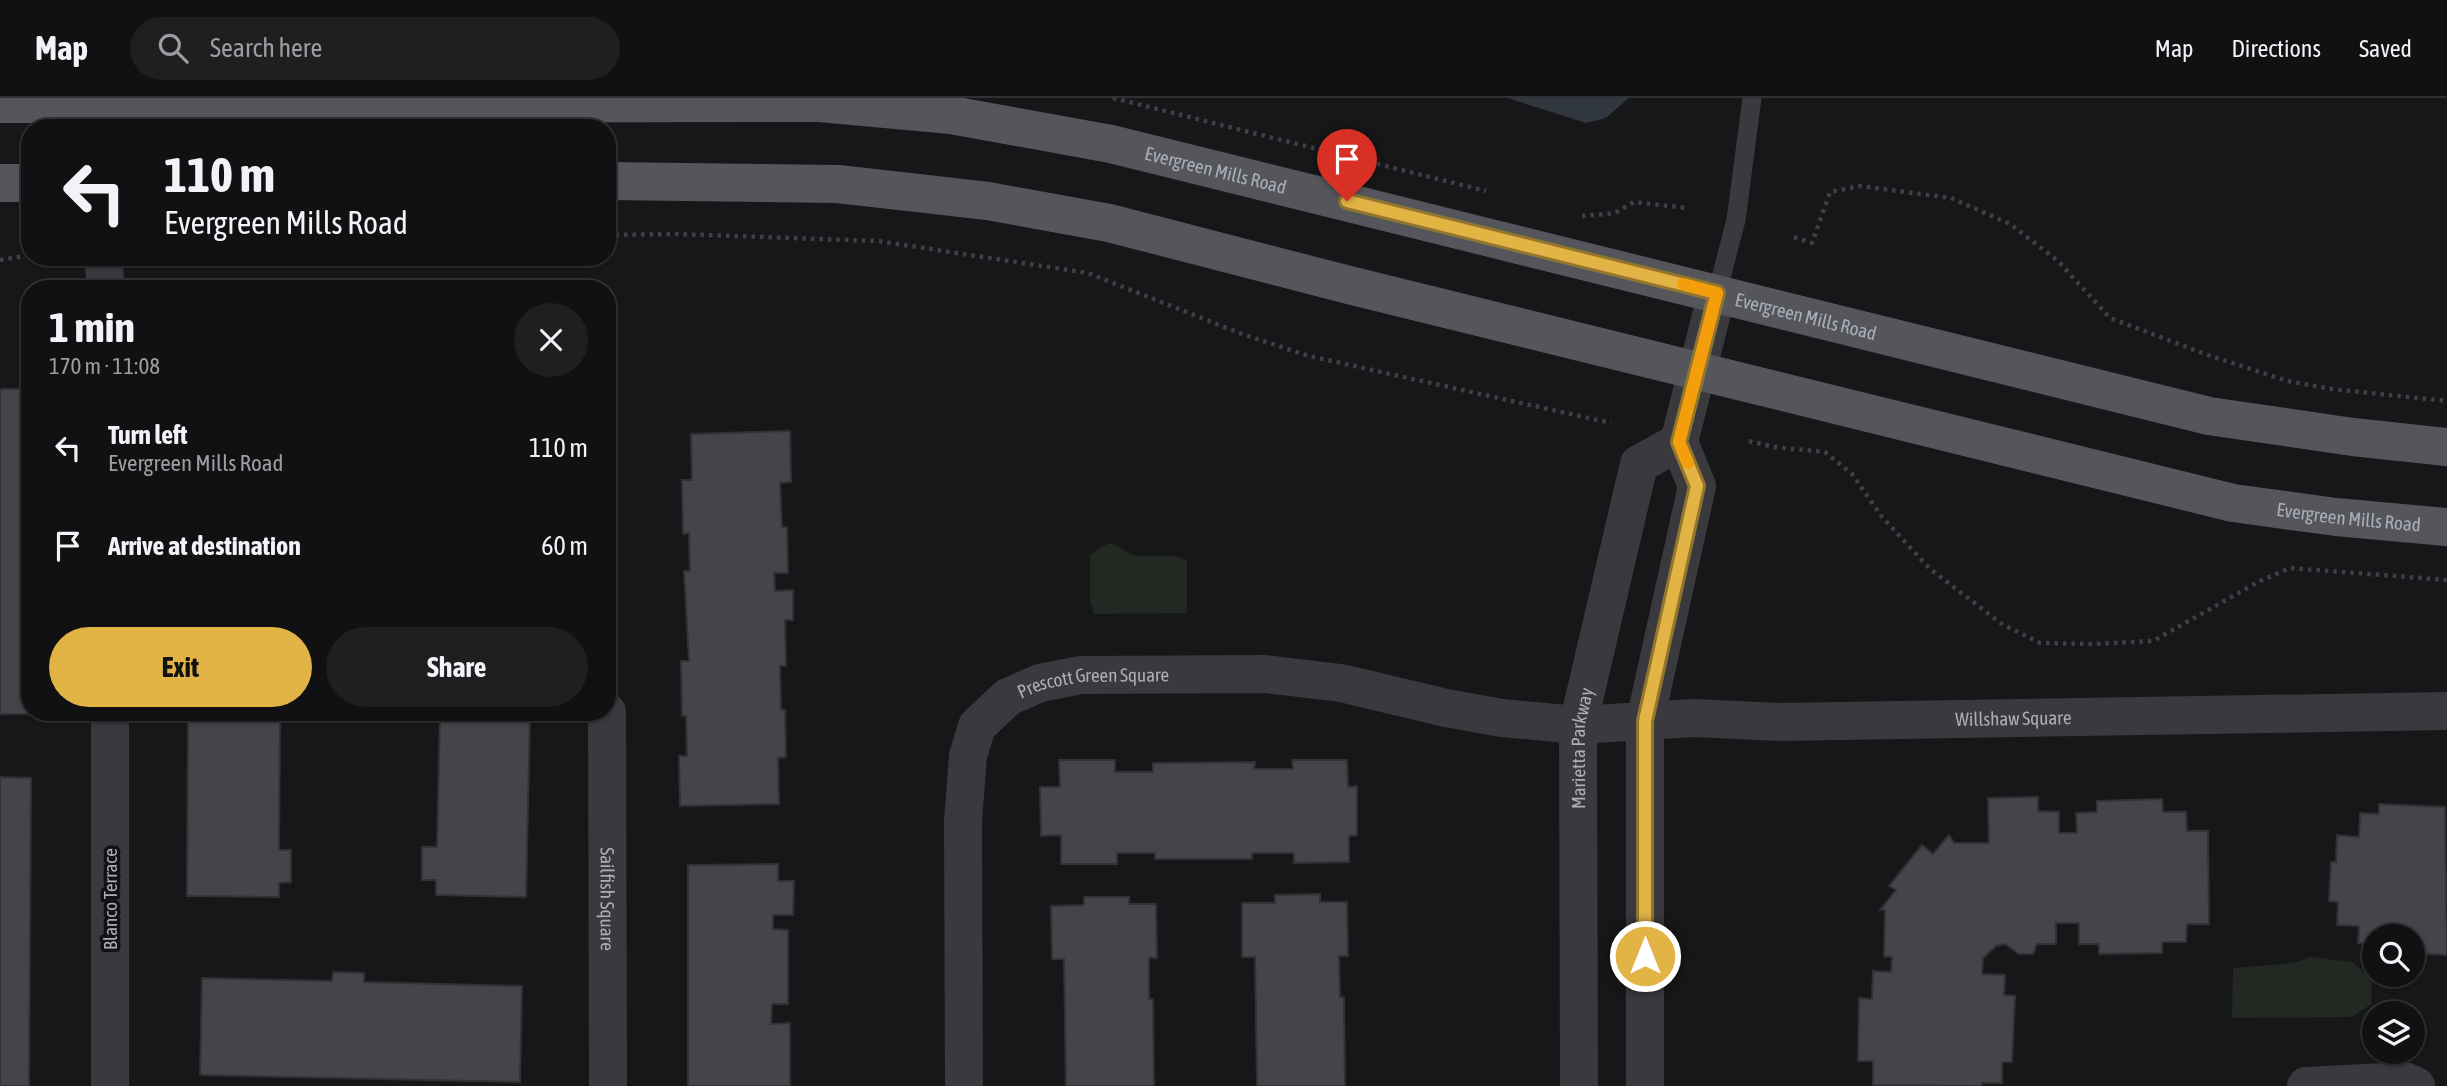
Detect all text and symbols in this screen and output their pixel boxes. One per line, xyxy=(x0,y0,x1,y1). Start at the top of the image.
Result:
search box xyxy=(130,17,620,80)
text: Map xyxy=(35,29,88,67)
icon: search xyxy=(154,29,192,67)
text: Search here xyxy=(210,33,322,63)
text: Map xyxy=(2155,35,2193,62)
text: Directions xyxy=(2231,35,2321,62)
text: Saved xyxy=(2359,35,2412,62)
pin xyxy=(1317,129,1377,201)
icon: arrive xyxy=(1328,140,1366,178)
street label: Evergreen Mills Road xyxy=(1143,142,1289,198)
text: 110 m xyxy=(164,146,275,202)
icon: left xyxy=(49,147,140,238)
text: Evergreen Mills Road xyxy=(164,204,408,241)
street label: Evergreen Mills Road xyxy=(1733,288,1879,344)
text: 1 min xyxy=(49,303,135,351)
button: close xyxy=(514,303,588,377)
text: 170 m · 11:08 xyxy=(49,353,160,379)
text: Turn left xyxy=(108,420,188,450)
icon: left xyxy=(49,429,87,467)
text: 110 m xyxy=(529,433,588,463)
text: Evergreen Mills Road xyxy=(108,450,283,476)
street label: Evergreen Mills Road xyxy=(2275,498,2422,536)
icon: arrive xyxy=(49,527,87,565)
text: Arrive at destination xyxy=(108,531,301,561)
text: 60 m xyxy=(541,531,588,561)
button: Exit xyxy=(49,627,312,707)
button: Share xyxy=(326,627,588,707)
street label: Prescott Green Square xyxy=(1014,663,1169,703)
street label: Marietta Parkway xyxy=(1567,685,1597,809)
street label: Willshaw Square xyxy=(1955,706,2072,730)
street label: Sailfish Square xyxy=(596,847,619,951)
street label: Blanco Terrace xyxy=(99,848,121,950)
position arrow xyxy=(1608,919,1682,993)
map controls xyxy=(2362,924,2425,1064)
button: search xyxy=(2362,924,2425,987)
button: layers xyxy=(2362,1001,2425,1064)

